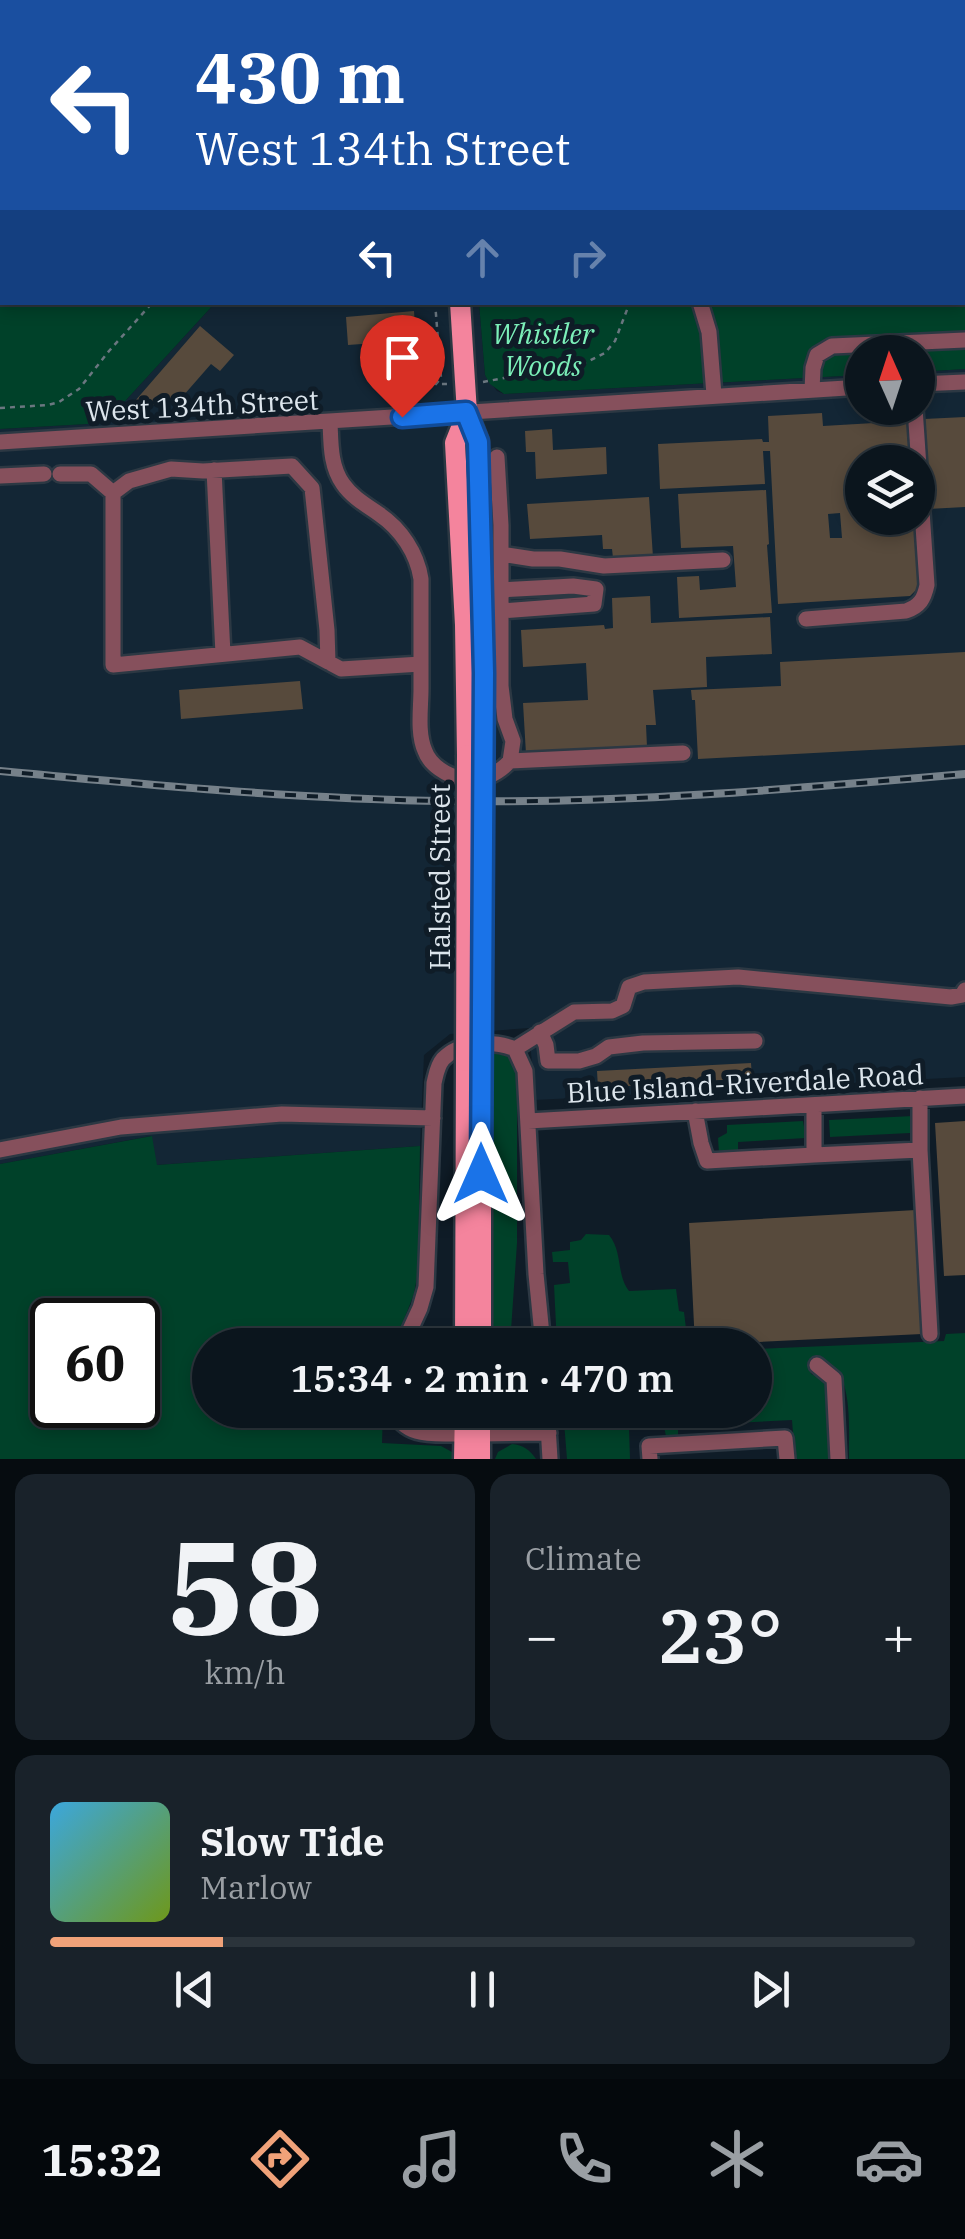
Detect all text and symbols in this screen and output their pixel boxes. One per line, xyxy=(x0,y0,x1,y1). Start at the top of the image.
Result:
text: 430 m xyxy=(195,31,405,122)
icon: left xyxy=(30,40,160,170)
text: West 134th Street xyxy=(195,119,570,177)
icon: left xyxy=(350,230,405,285)
icon: ahead xyxy=(455,230,510,285)
icon: right xyxy=(560,230,615,285)
pin xyxy=(360,315,445,418)
park label: Whistler Woods xyxy=(492,315,595,384)
icon: arrive xyxy=(375,330,430,385)
north arrow xyxy=(845,335,935,425)
map controls xyxy=(845,335,935,535)
street label: West 134th Street xyxy=(84,380,320,430)
button: layers xyxy=(845,445,935,535)
street label: Halsted Street xyxy=(421,784,458,970)
street label: Blue Island-Riverdale Road xyxy=(565,1055,925,1111)
position arrow xyxy=(429,1122,533,1226)
speed limit sign: 60 xyxy=(30,1298,160,1428)
text: 15:34 · 2 min · 470 m xyxy=(290,1353,674,1402)
text: 58 xyxy=(167,1501,323,1670)
text: Climate xyxy=(525,1537,642,1579)
text: 23° xyxy=(657,1586,783,1684)
text: − xyxy=(525,1600,558,1671)
text: + xyxy=(882,1600,915,1671)
text: km/h xyxy=(205,1651,285,1693)
text: Slow Tide xyxy=(200,1817,385,1866)
text: Marlow xyxy=(200,1866,312,1908)
icon: previous xyxy=(167,1962,222,2017)
icon: pause xyxy=(455,1962,510,2017)
icon: next xyxy=(743,1962,798,2017)
icon: directions xyxy=(245,2124,315,2194)
icon: music xyxy=(397,2124,467,2194)
icon: phone xyxy=(549,2124,619,2194)
icon: climate xyxy=(702,2124,772,2194)
icon: car xyxy=(854,2124,924,2194)
text: 15:32 xyxy=(41,2130,163,2188)

